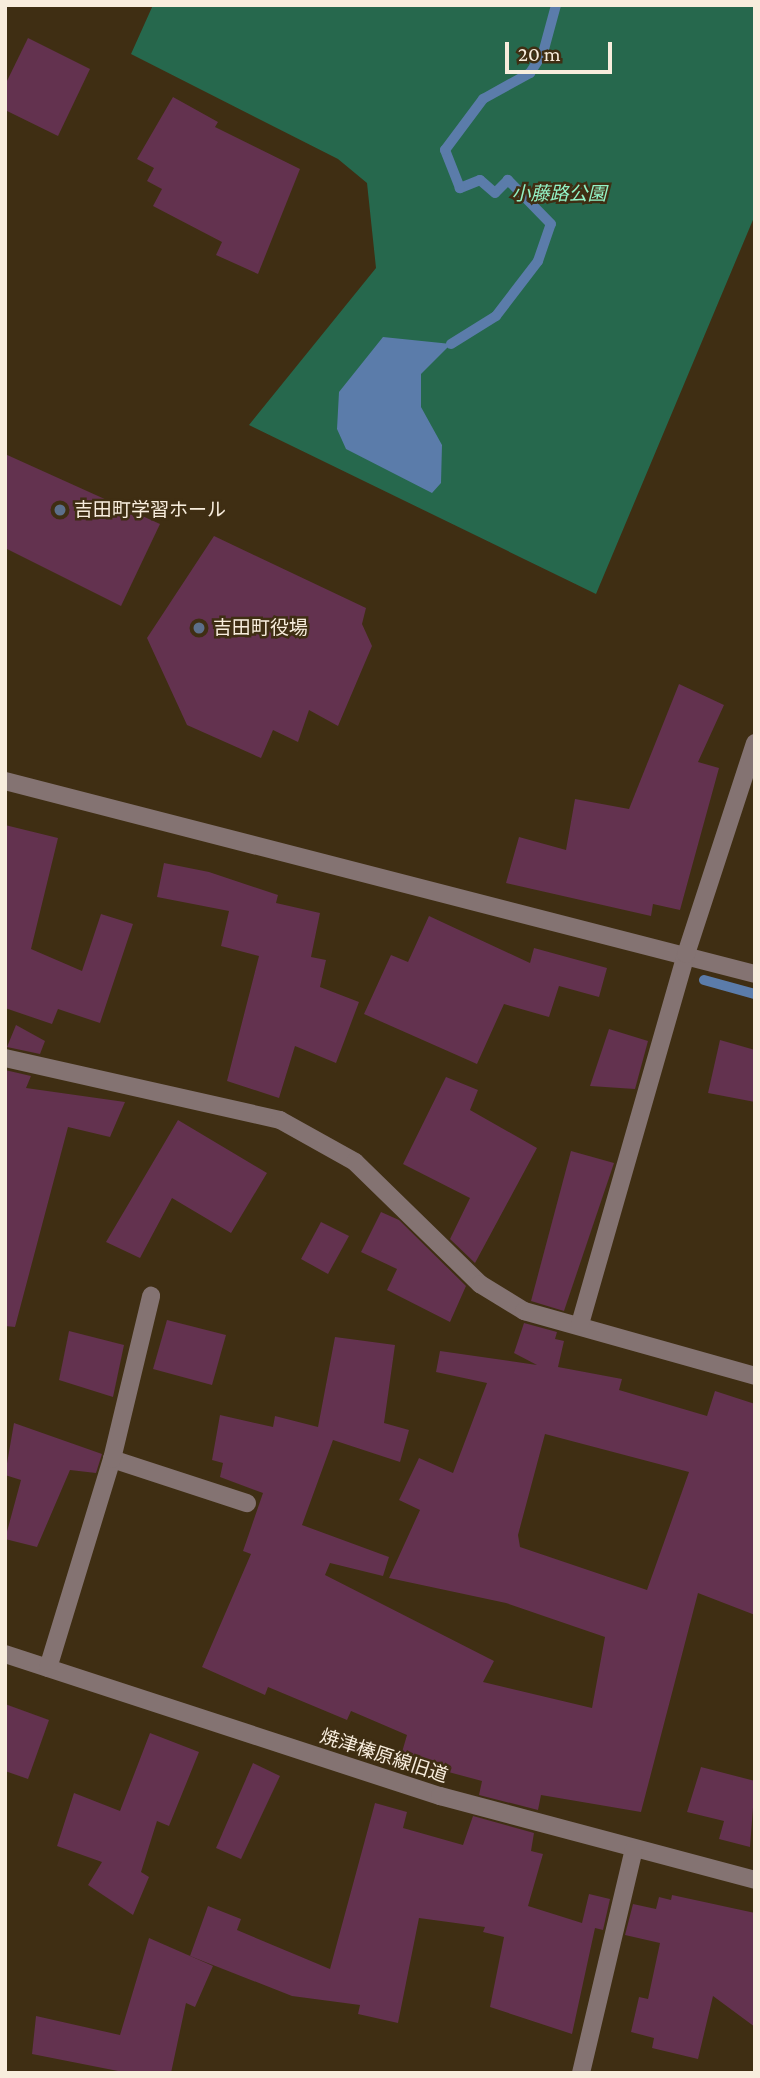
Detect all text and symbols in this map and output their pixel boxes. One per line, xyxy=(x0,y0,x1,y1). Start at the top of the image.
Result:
scale bar xyxy=(508,28,615,72)
text: 20 m xyxy=(518,42,561,66)
park label: 小藤路公園 xyxy=(512,183,606,205)
place label: 吉田町学習ホール xyxy=(74,499,226,521)
marker: 吉田町学習ホール xyxy=(52,502,68,518)
place label: 吉田町役場 xyxy=(213,617,308,639)
marker: 吉田町役場 xyxy=(191,620,207,636)
street label: 焼津榛原線旧道 xyxy=(317,1725,451,1787)

